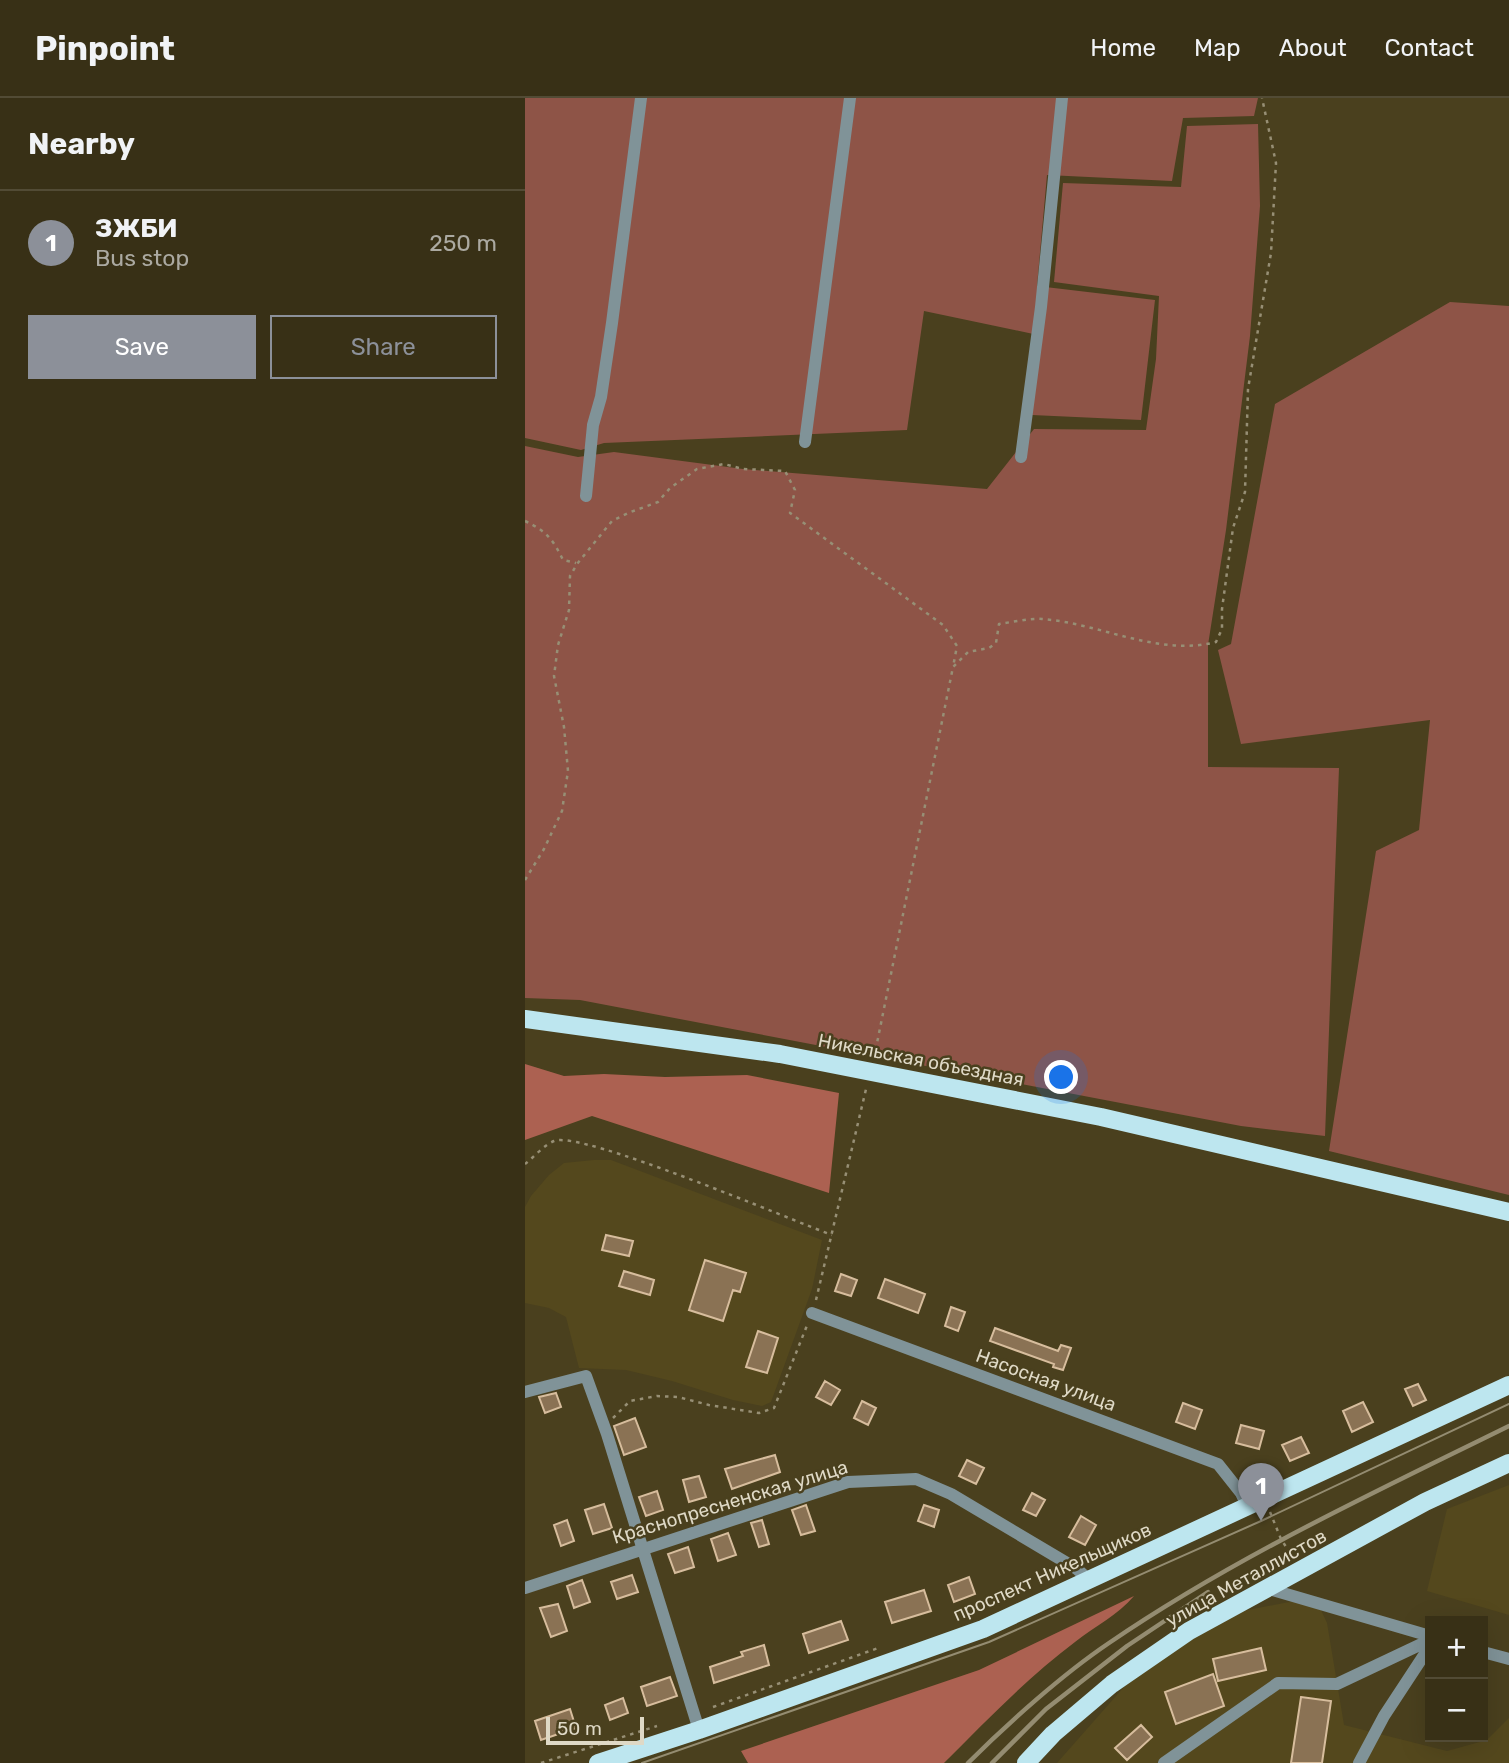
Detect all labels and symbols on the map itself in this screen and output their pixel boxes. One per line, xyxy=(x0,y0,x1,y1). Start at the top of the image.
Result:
street label: Никельская объездная xyxy=(816,1029,1026,1091)
your location xyxy=(1044,1060,1078,1094)
street label: Насосная улица xyxy=(973,1344,1119,1416)
street label: Краснопресненская улица xyxy=(609,1455,851,1549)
pin: 1 xyxy=(1238,1463,1284,1521)
street label: проспект Никельщиков xyxy=(949,1518,1155,1626)
street label: улица Металлистов xyxy=(1161,1524,1331,1632)
scale bar xyxy=(546,1714,644,1746)

